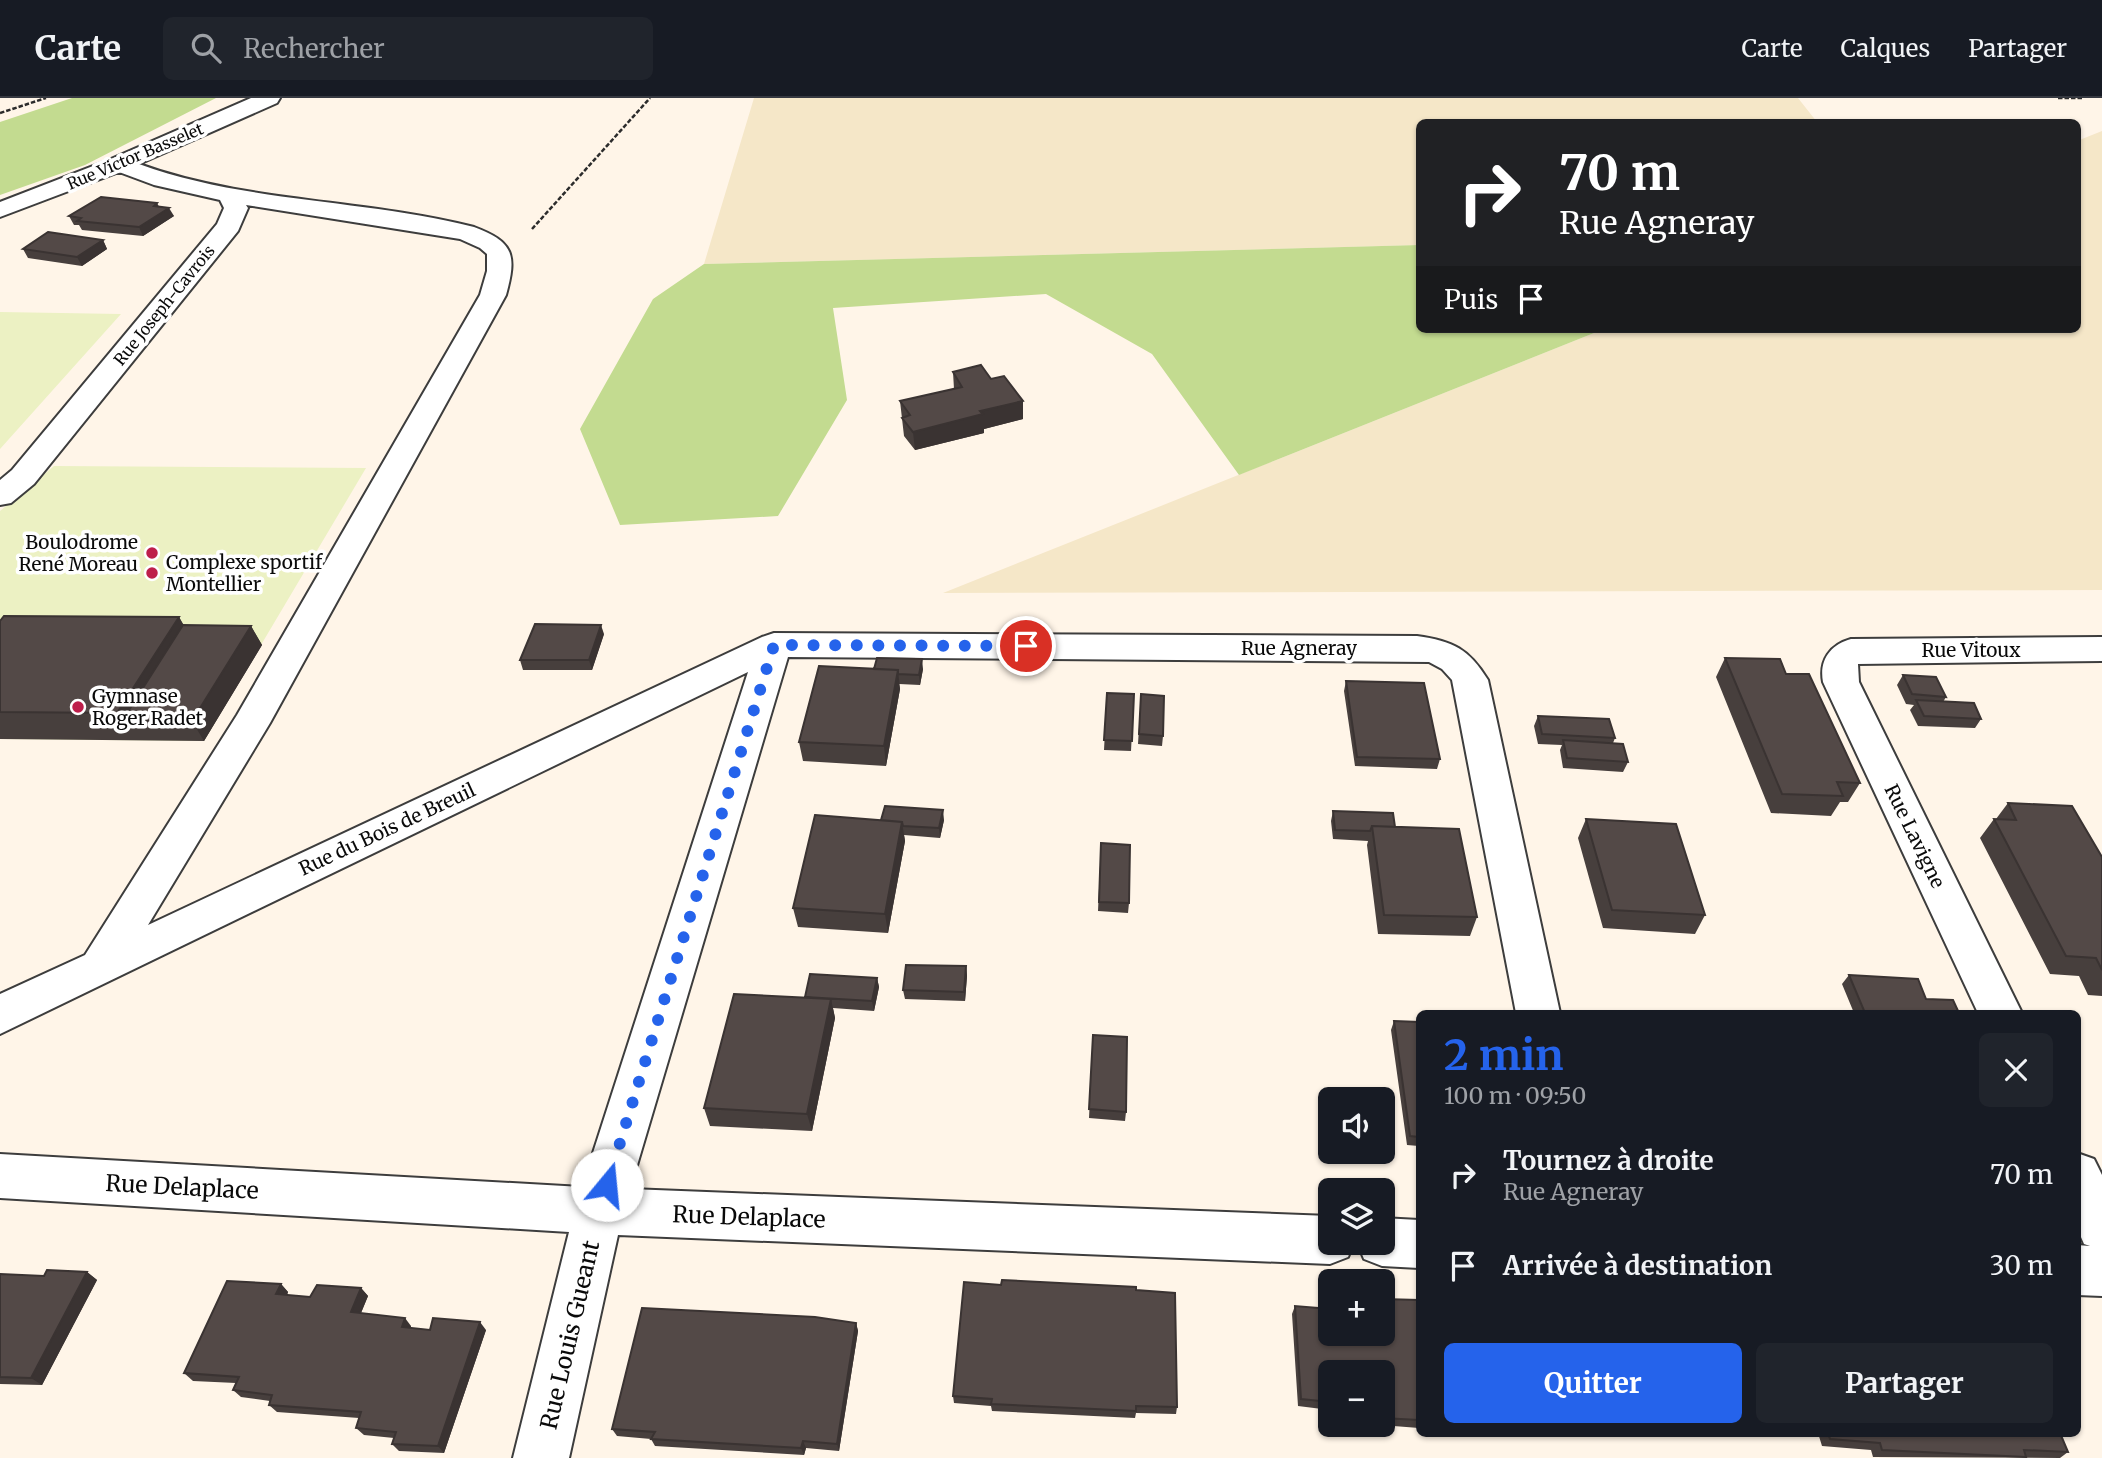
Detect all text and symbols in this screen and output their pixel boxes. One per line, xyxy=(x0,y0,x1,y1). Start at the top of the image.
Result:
search box xyxy=(163,17,653,80)
text: Carte xyxy=(35,28,121,69)
icon: search xyxy=(187,29,225,67)
text: Rechercher xyxy=(243,32,385,65)
text: Carte xyxy=(1741,33,1802,64)
text: Calques xyxy=(1840,33,1930,64)
text: Partager xyxy=(1968,33,2067,64)
street label: Rue Victor Basselet xyxy=(64,118,207,194)
text: 70 m xyxy=(1559,142,1680,203)
icon: right xyxy=(1444,147,1535,238)
text: Rue Agneray xyxy=(1559,203,1755,243)
street label: Rue Joseph-Cavrois xyxy=(109,241,219,369)
icon: arrive xyxy=(1512,280,1550,318)
text: Puis xyxy=(1444,283,1498,316)
place label: Boulodrome René Moreau xyxy=(18,530,138,576)
marker: Boulodrome René Moreau xyxy=(144,545,160,561)
place label: Complexe sportif Montellier xyxy=(166,550,323,596)
marker: Complexe sportif Montellier xyxy=(144,565,160,581)
pin xyxy=(996,616,1056,676)
icon: arrive xyxy=(1007,627,1045,665)
street label: Rue Agneray xyxy=(1241,636,1357,660)
street label: Rue Vitoux xyxy=(1922,638,2021,662)
place label: Gymnase Roger Radet xyxy=(92,684,204,730)
marker: Gymnase Roger Radet xyxy=(70,699,86,715)
street label: Rue du Bois de Breuil xyxy=(295,778,479,880)
street label: Rue Lavigne xyxy=(1880,780,1951,892)
text: 2 min xyxy=(1444,1029,1564,1081)
button: close xyxy=(1979,1033,2053,1107)
text: 100 m · 09:50 xyxy=(1444,1081,1586,1110)
map controls xyxy=(1318,1087,1395,1437)
button: sound xyxy=(1318,1087,1395,1164)
text: Tournez à droite xyxy=(1503,1144,1714,1177)
position arrow xyxy=(570,1148,644,1222)
icon: right xyxy=(1444,1156,1482,1194)
text: 70 m xyxy=(1990,1158,2053,1191)
street label: Rue Delaplace xyxy=(105,1168,259,1205)
text: Rue Agneray xyxy=(1503,1177,1644,1206)
button: layers xyxy=(1318,1178,1395,1255)
street label: Rue Delaplace xyxy=(672,1199,826,1234)
street label: Rue Louis Gueant xyxy=(534,1238,605,1432)
icon: arrive xyxy=(1444,1247,1482,1285)
text: Arrivée à destination xyxy=(1503,1249,1772,1282)
text: 30 m xyxy=(1990,1249,2053,1282)
button: + xyxy=(1318,1269,1395,1346)
button: Quitter xyxy=(1444,1343,1742,1423)
button: Partager xyxy=(1756,1343,2053,1423)
button: − xyxy=(1318,1360,1395,1437)

